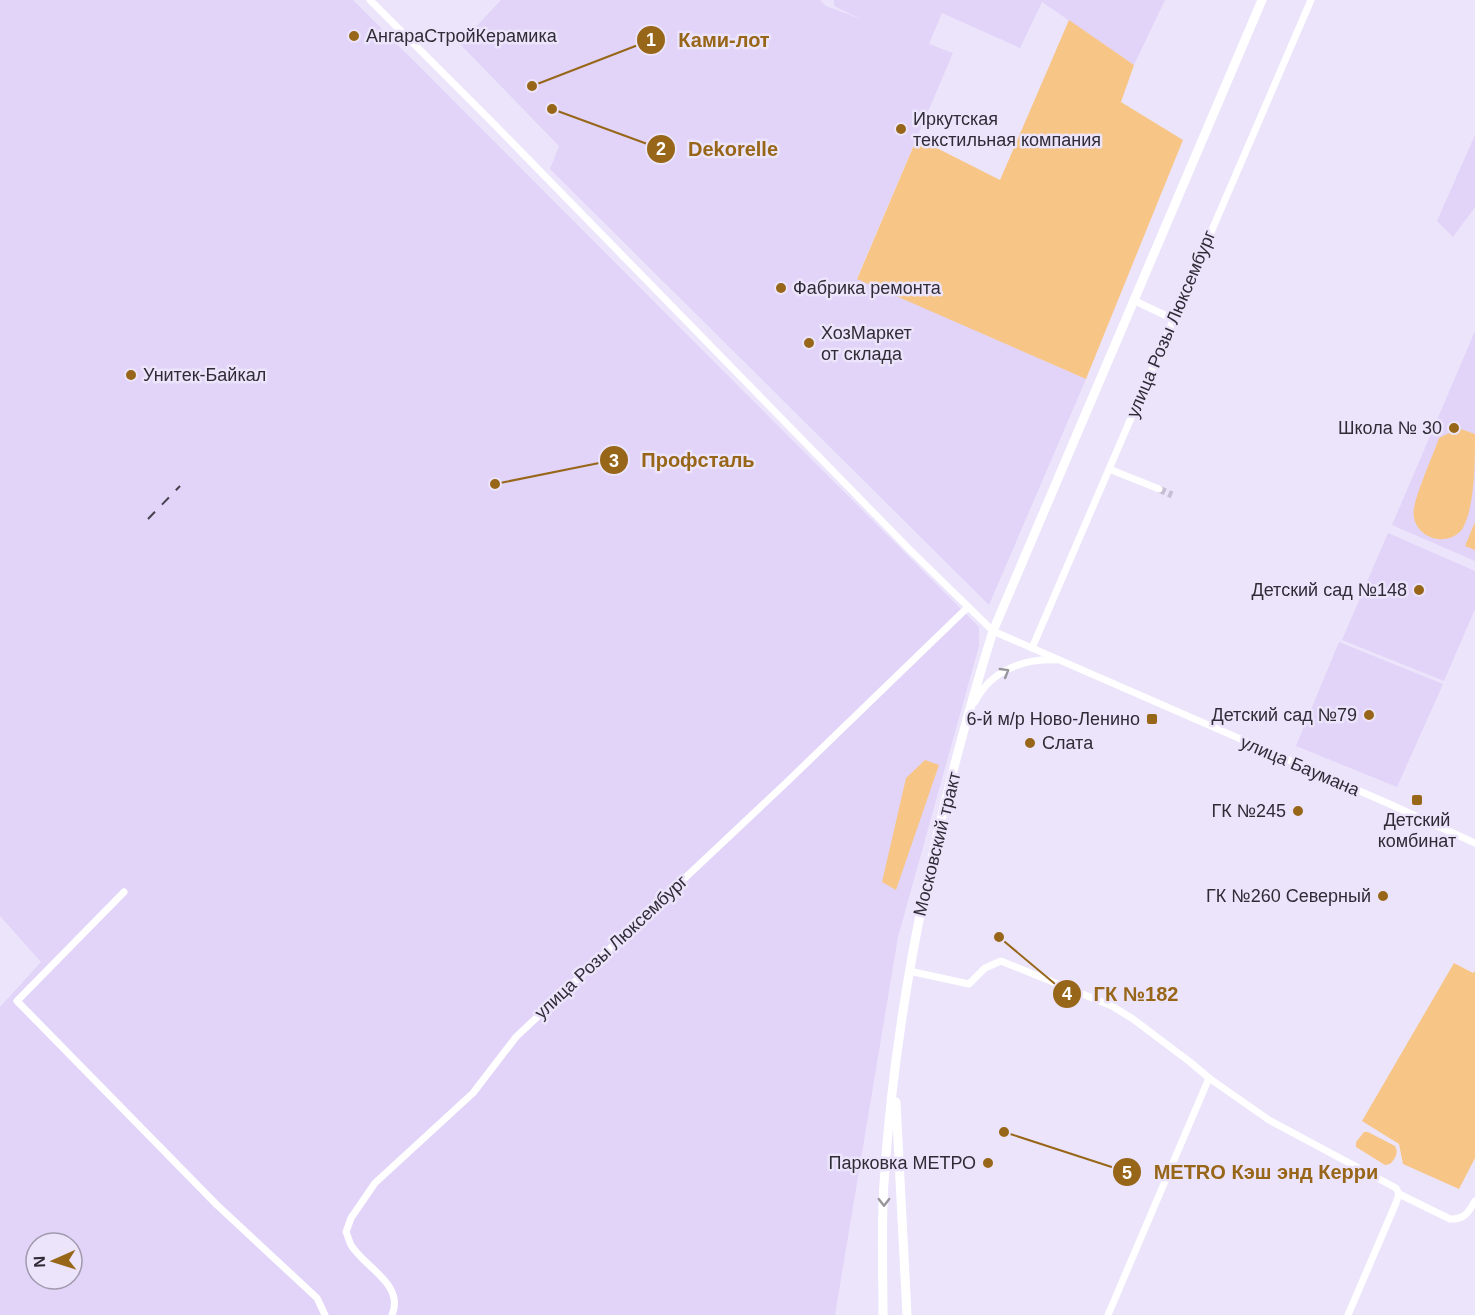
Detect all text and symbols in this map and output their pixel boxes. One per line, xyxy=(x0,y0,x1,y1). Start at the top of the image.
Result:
callout: Ками-лот xyxy=(636,21,782,59)
place label: АнгараСтройКерамика xyxy=(366,26,558,46)
marker: АнгараСтройКерамика xyxy=(347,29,361,43)
text: Ками-лот xyxy=(678,29,770,51)
text: 1 xyxy=(646,30,656,50)
place label: Иркутская текстильная компания xyxy=(913,109,1101,150)
marker: Иркутская текстильная компания xyxy=(894,122,908,136)
callout: Dekorelle xyxy=(646,130,790,168)
text: Dekorelle xyxy=(688,138,778,160)
text: 2 xyxy=(656,139,666,159)
street label: улица Розы Люксембург xyxy=(1122,227,1220,421)
place label: Фабрика ремонта xyxy=(793,278,942,298)
marker: Фабрика ремонта xyxy=(774,281,788,295)
place label: ХозМаркет от склада xyxy=(821,323,912,364)
marker: ХозМаркет от склада xyxy=(802,336,816,350)
place label: Унитек-Байкал xyxy=(143,365,266,385)
marker: Унитек-Байкал xyxy=(124,368,138,382)
place label: Школа № 30 xyxy=(1338,418,1442,438)
marker: Школа № 30 xyxy=(1447,421,1461,435)
callout: Профсталь xyxy=(599,441,766,479)
text: Профсталь xyxy=(641,449,755,471)
text: 3 xyxy=(609,451,619,471)
place label: Детский сад №148 xyxy=(1252,580,1407,600)
marker: Детский сад №148 xyxy=(1412,583,1426,597)
one-way arrow xyxy=(999,667,1009,679)
place label: Детский сад №79 xyxy=(1212,705,1357,725)
marker: Детский сад №79 xyxy=(1362,708,1376,722)
place label: 6-й м/р Ново-Ленино xyxy=(966,709,1140,729)
marker: 6-й м/р Ново-Ленино xyxy=(1145,712,1159,726)
street label: улица Баумана xyxy=(1238,732,1363,800)
place label: Слата xyxy=(1042,733,1094,753)
marker: Слата xyxy=(1023,736,1037,750)
street label: Московский тракт xyxy=(909,770,965,918)
marker: Детский комбинат xyxy=(1410,793,1424,807)
place label: ГК №245 xyxy=(1211,801,1286,821)
marker: ГК №245 xyxy=(1291,804,1305,818)
place label: Детский комбинат xyxy=(1378,810,1456,851)
street label: улица Розы Люксембург xyxy=(530,871,692,1023)
place label: ГК №260 Северный xyxy=(1206,886,1371,906)
marker: ГК №260 Северный xyxy=(1376,889,1390,903)
callout: ГК №182 xyxy=(1052,975,1191,1013)
text: ГК №182 xyxy=(1094,983,1178,1005)
text: 4 xyxy=(1062,984,1072,1004)
place label: Парковка МЕТРО xyxy=(829,1153,976,1173)
callout: METRO Кэш энд Керри xyxy=(1112,1153,1390,1191)
marker: Парковка МЕТРО xyxy=(981,1156,995,1170)
text: METRO Кэш энд Керри xyxy=(1154,1161,1378,1183)
text: 5 xyxy=(1122,1163,1132,1183)
one-way arrow xyxy=(878,1198,890,1207)
north arrow xyxy=(24,1231,84,1291)
text: N xyxy=(31,1256,48,1268)

